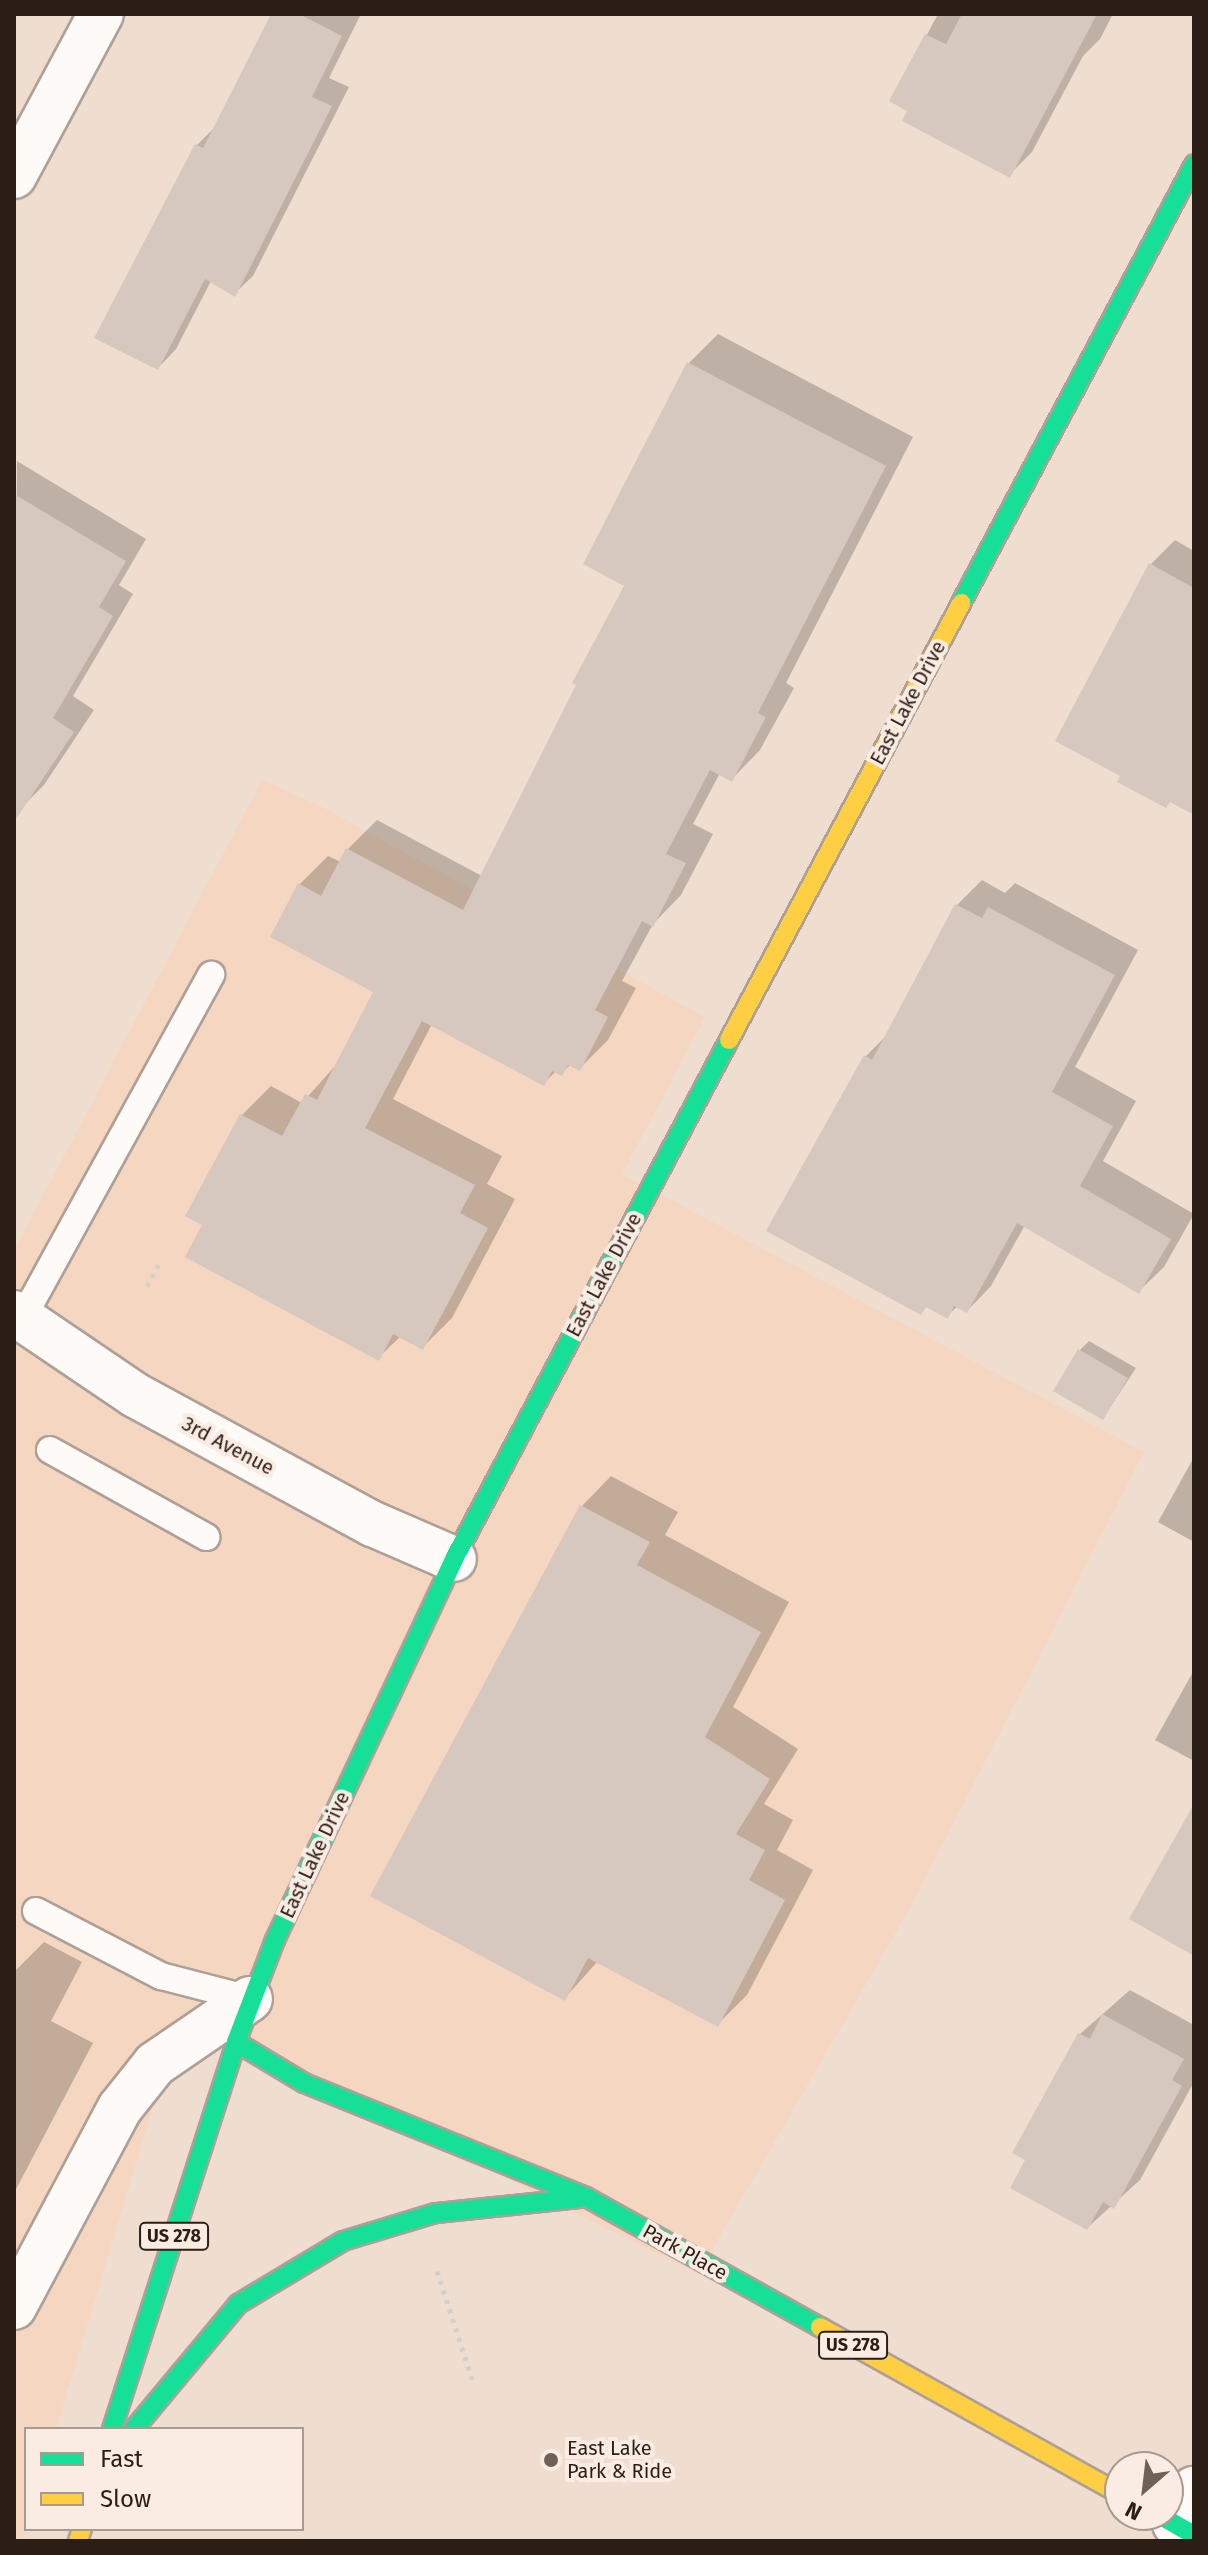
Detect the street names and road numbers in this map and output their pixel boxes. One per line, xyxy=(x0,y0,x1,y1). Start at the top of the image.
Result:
street label: East Lake Drive xyxy=(865,637,951,769)
street label: East Lake Drive xyxy=(561,1209,647,1341)
street label: 3rd Avenue xyxy=(178,1412,278,1480)
street label: East Lake Drive xyxy=(275,1788,355,1922)
street label: Park Place xyxy=(639,2219,731,2285)
road number: US 278 xyxy=(138,2222,210,2250)
road number: US 278 xyxy=(817,2331,889,2359)

